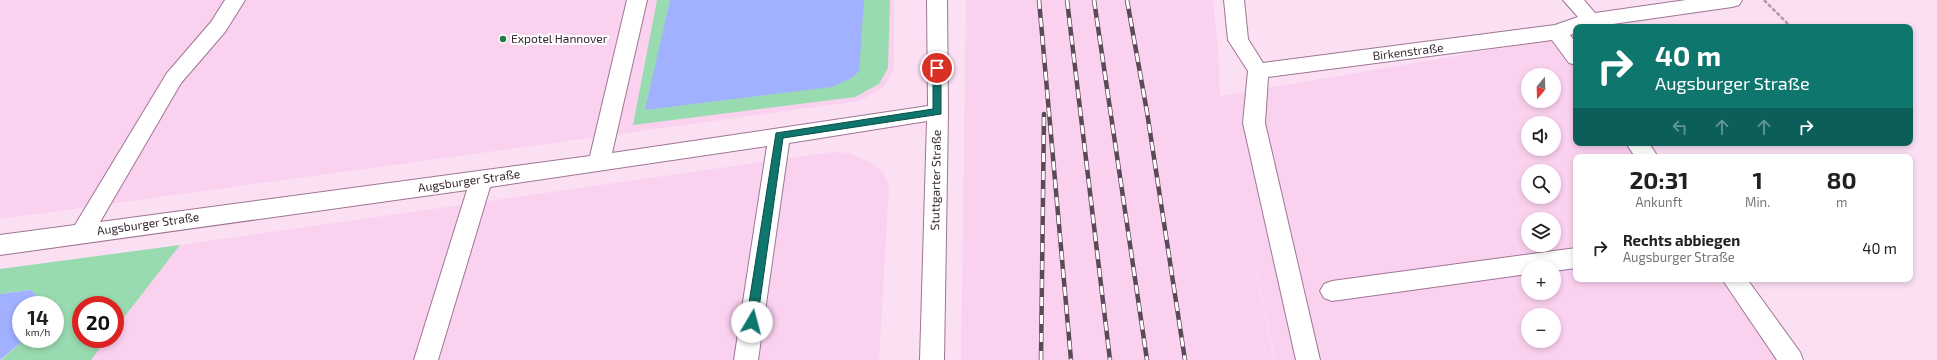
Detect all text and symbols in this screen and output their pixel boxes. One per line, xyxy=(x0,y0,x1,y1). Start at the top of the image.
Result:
place label: Expotel Hannover xyxy=(511,31,608,45)
marker: Expotel Hannover xyxy=(498,34,508,44)
text: 40 m xyxy=(1655,38,1721,72)
street label: Birkenstraße xyxy=(1372,40,1444,62)
icon: right xyxy=(1589,40,1641,92)
pin xyxy=(920,51,954,85)
icon: arrive xyxy=(926,57,948,79)
north arrow xyxy=(1521,68,1561,108)
map controls xyxy=(1521,68,1561,348)
text: Augsburger Straße xyxy=(1655,72,1810,94)
button: sound xyxy=(1521,116,1561,156)
icon: left xyxy=(1669,116,1691,138)
icon: ahead xyxy=(1711,116,1733,138)
icon: ahead xyxy=(1753,116,1775,138)
icon: right xyxy=(1795,116,1817,138)
street label: Stuttgarter Straße xyxy=(927,130,943,230)
button: search xyxy=(1521,164,1561,204)
text: 20:31 xyxy=(1629,165,1689,194)
text: 1 xyxy=(1752,165,1763,194)
text: 80 xyxy=(1827,165,1857,194)
street label: Augsburger Straße xyxy=(417,166,521,194)
text: Ankunft xyxy=(1635,194,1683,210)
text: Min. xyxy=(1745,194,1770,210)
text: m xyxy=(1836,194,1847,210)
street label: Augsburger Straße xyxy=(96,209,200,237)
button: layers xyxy=(1521,212,1561,252)
text: Rechts abbiegen xyxy=(1623,231,1740,249)
icon: right xyxy=(1589,237,1611,259)
text: 40 m xyxy=(1862,239,1897,257)
text: Augsburger Straße xyxy=(1623,249,1735,265)
button: + xyxy=(1521,260,1561,300)
speed limit sign: 20 xyxy=(72,296,124,348)
position arrow xyxy=(731,301,773,343)
text: 14 xyxy=(27,305,49,329)
button: − xyxy=(1521,308,1561,348)
text: km/h xyxy=(26,326,50,338)

